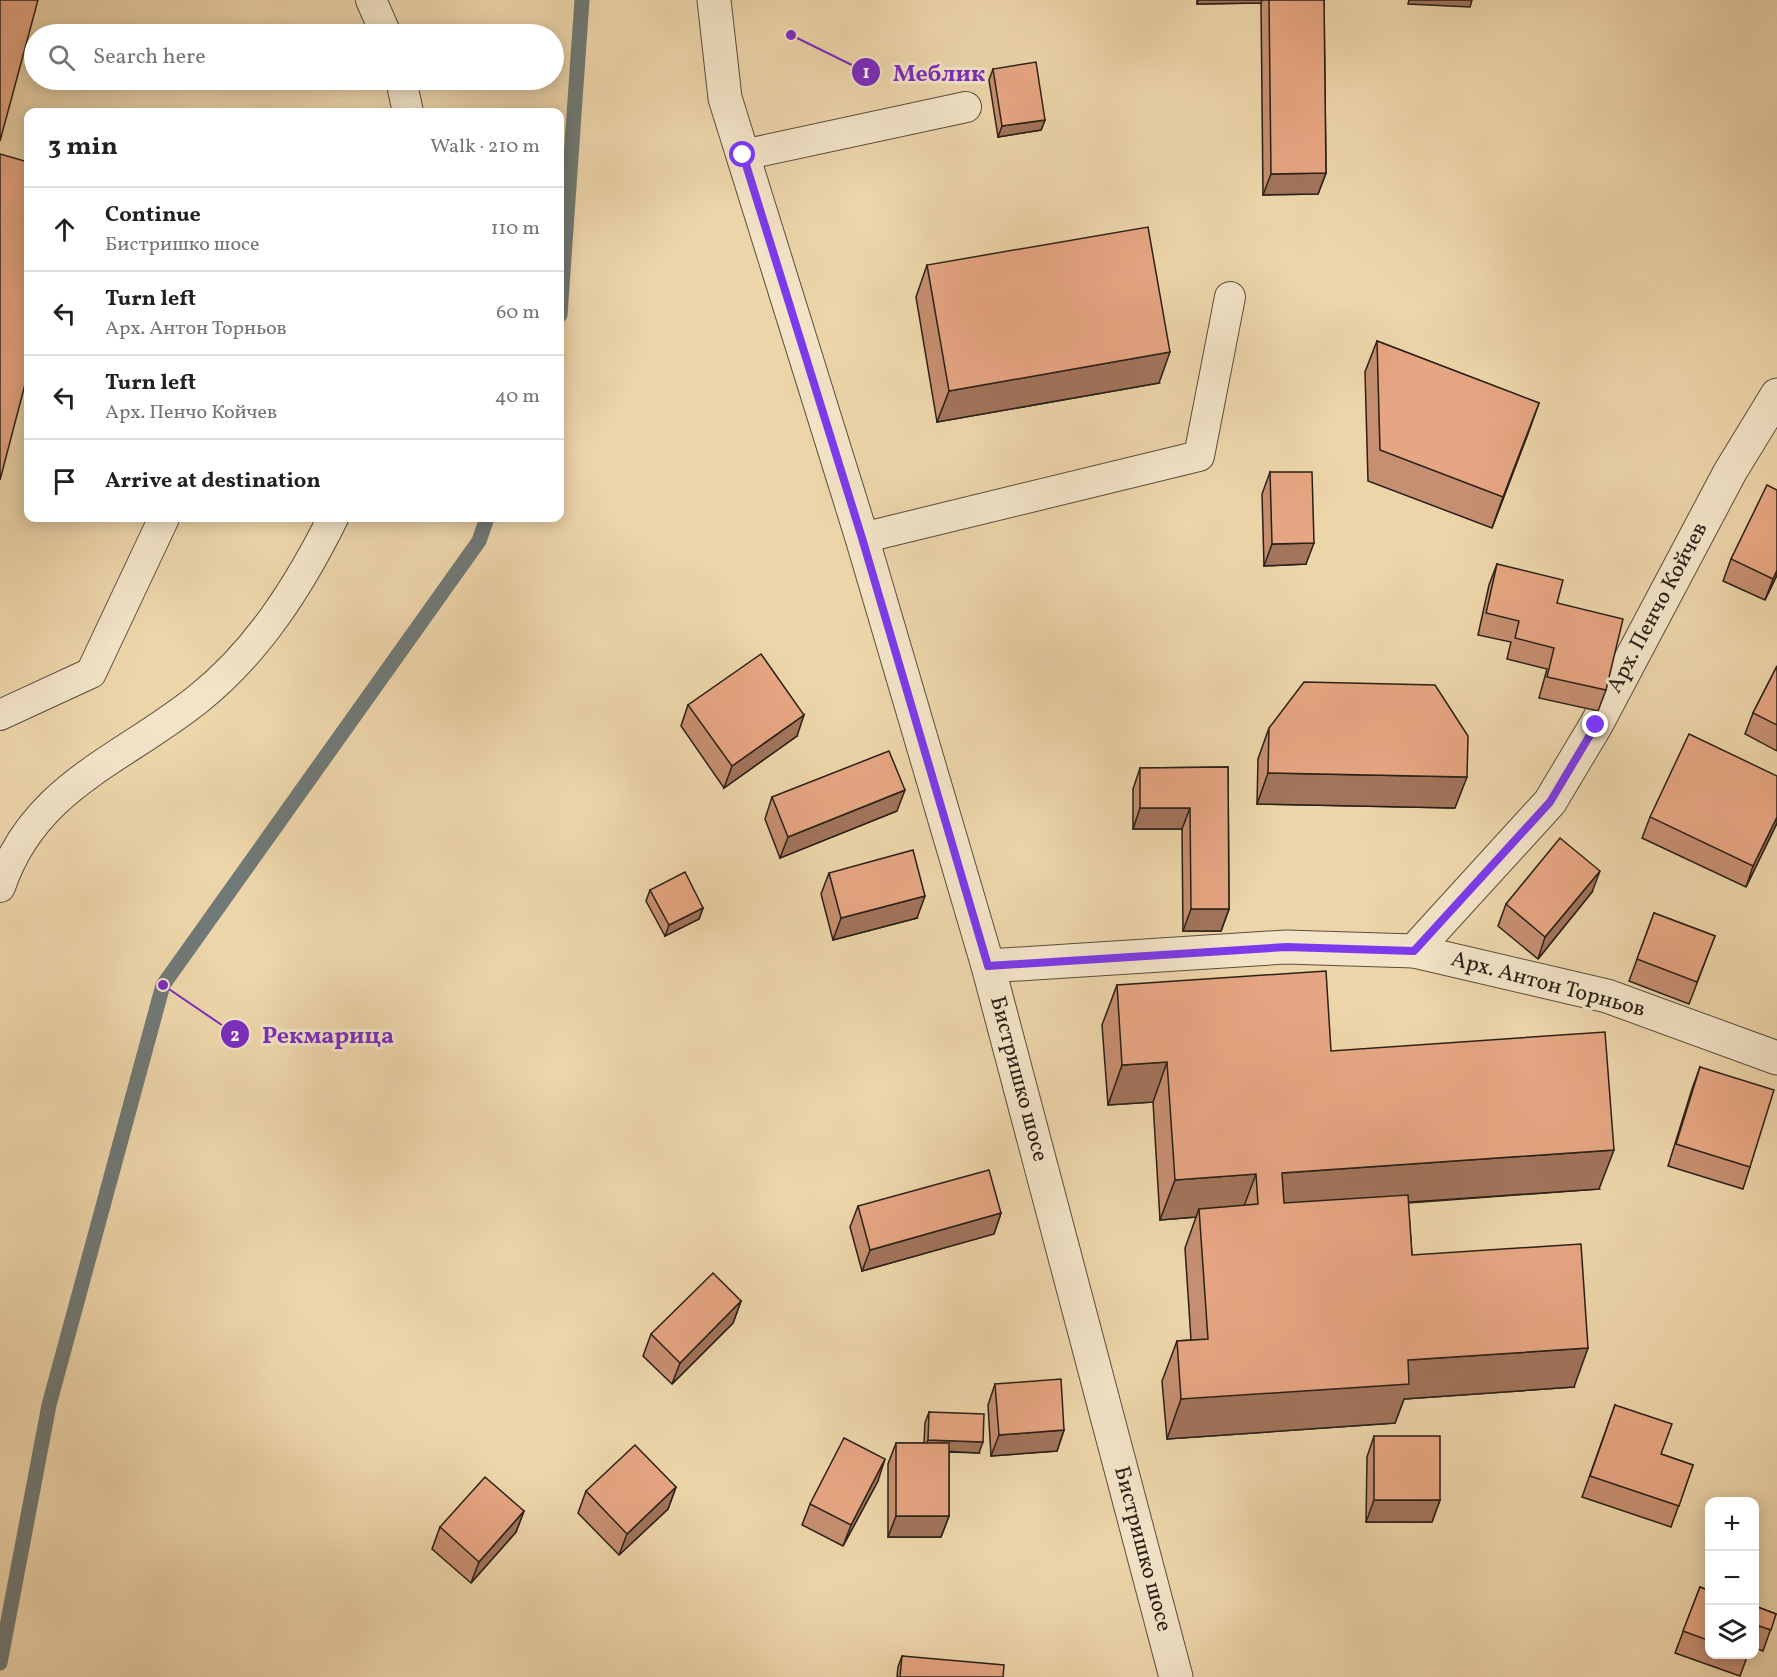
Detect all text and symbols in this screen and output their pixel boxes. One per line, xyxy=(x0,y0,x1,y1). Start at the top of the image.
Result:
search box xyxy=(24,24,564,90)
icon: search xyxy=(45,41,78,74)
text: Search here xyxy=(93,42,206,73)
callout: Меблик xyxy=(851,51,997,93)
text: Меблик xyxy=(893,58,985,92)
text: 1 xyxy=(862,61,870,86)
text: 3 min xyxy=(48,129,118,165)
text: Walk · 210 m xyxy=(430,133,540,161)
route start xyxy=(729,141,755,167)
text: Continue xyxy=(105,200,201,231)
icon: ahead xyxy=(48,213,81,246)
text: 110 m xyxy=(491,215,540,243)
text: Бистришко шосе xyxy=(105,231,260,259)
text: Turn left xyxy=(105,284,196,315)
icon: left xyxy=(48,297,81,330)
text: 60 m xyxy=(496,299,540,327)
text: Арх. Антон Торньов xyxy=(105,315,287,343)
text: Turn left xyxy=(105,368,196,399)
icon: left xyxy=(48,381,81,414)
text: 40 m xyxy=(495,383,540,411)
text: Арх. Пенчо Койчев xyxy=(105,399,277,427)
icon: arrive xyxy=(48,465,81,498)
text: Arrive at destination xyxy=(105,466,321,497)
street label: Арх. Пенчо Койчев xyxy=(1600,517,1716,699)
route end xyxy=(1582,711,1608,737)
street label: Арх. Антон Торньов xyxy=(1447,944,1649,1026)
street label: Бистришко шосе xyxy=(981,993,1055,1165)
callout: Рекмарица xyxy=(220,1013,406,1055)
text: Рекмарица xyxy=(262,1020,394,1054)
text: 2 xyxy=(230,1024,240,1049)
street label: Бистришко шосе xyxy=(1105,1463,1179,1635)
map controls xyxy=(1705,1497,1759,1659)
button: + xyxy=(1705,1497,1759,1551)
button: − xyxy=(1705,1551,1759,1605)
button: layers xyxy=(1705,1605,1759,1659)

